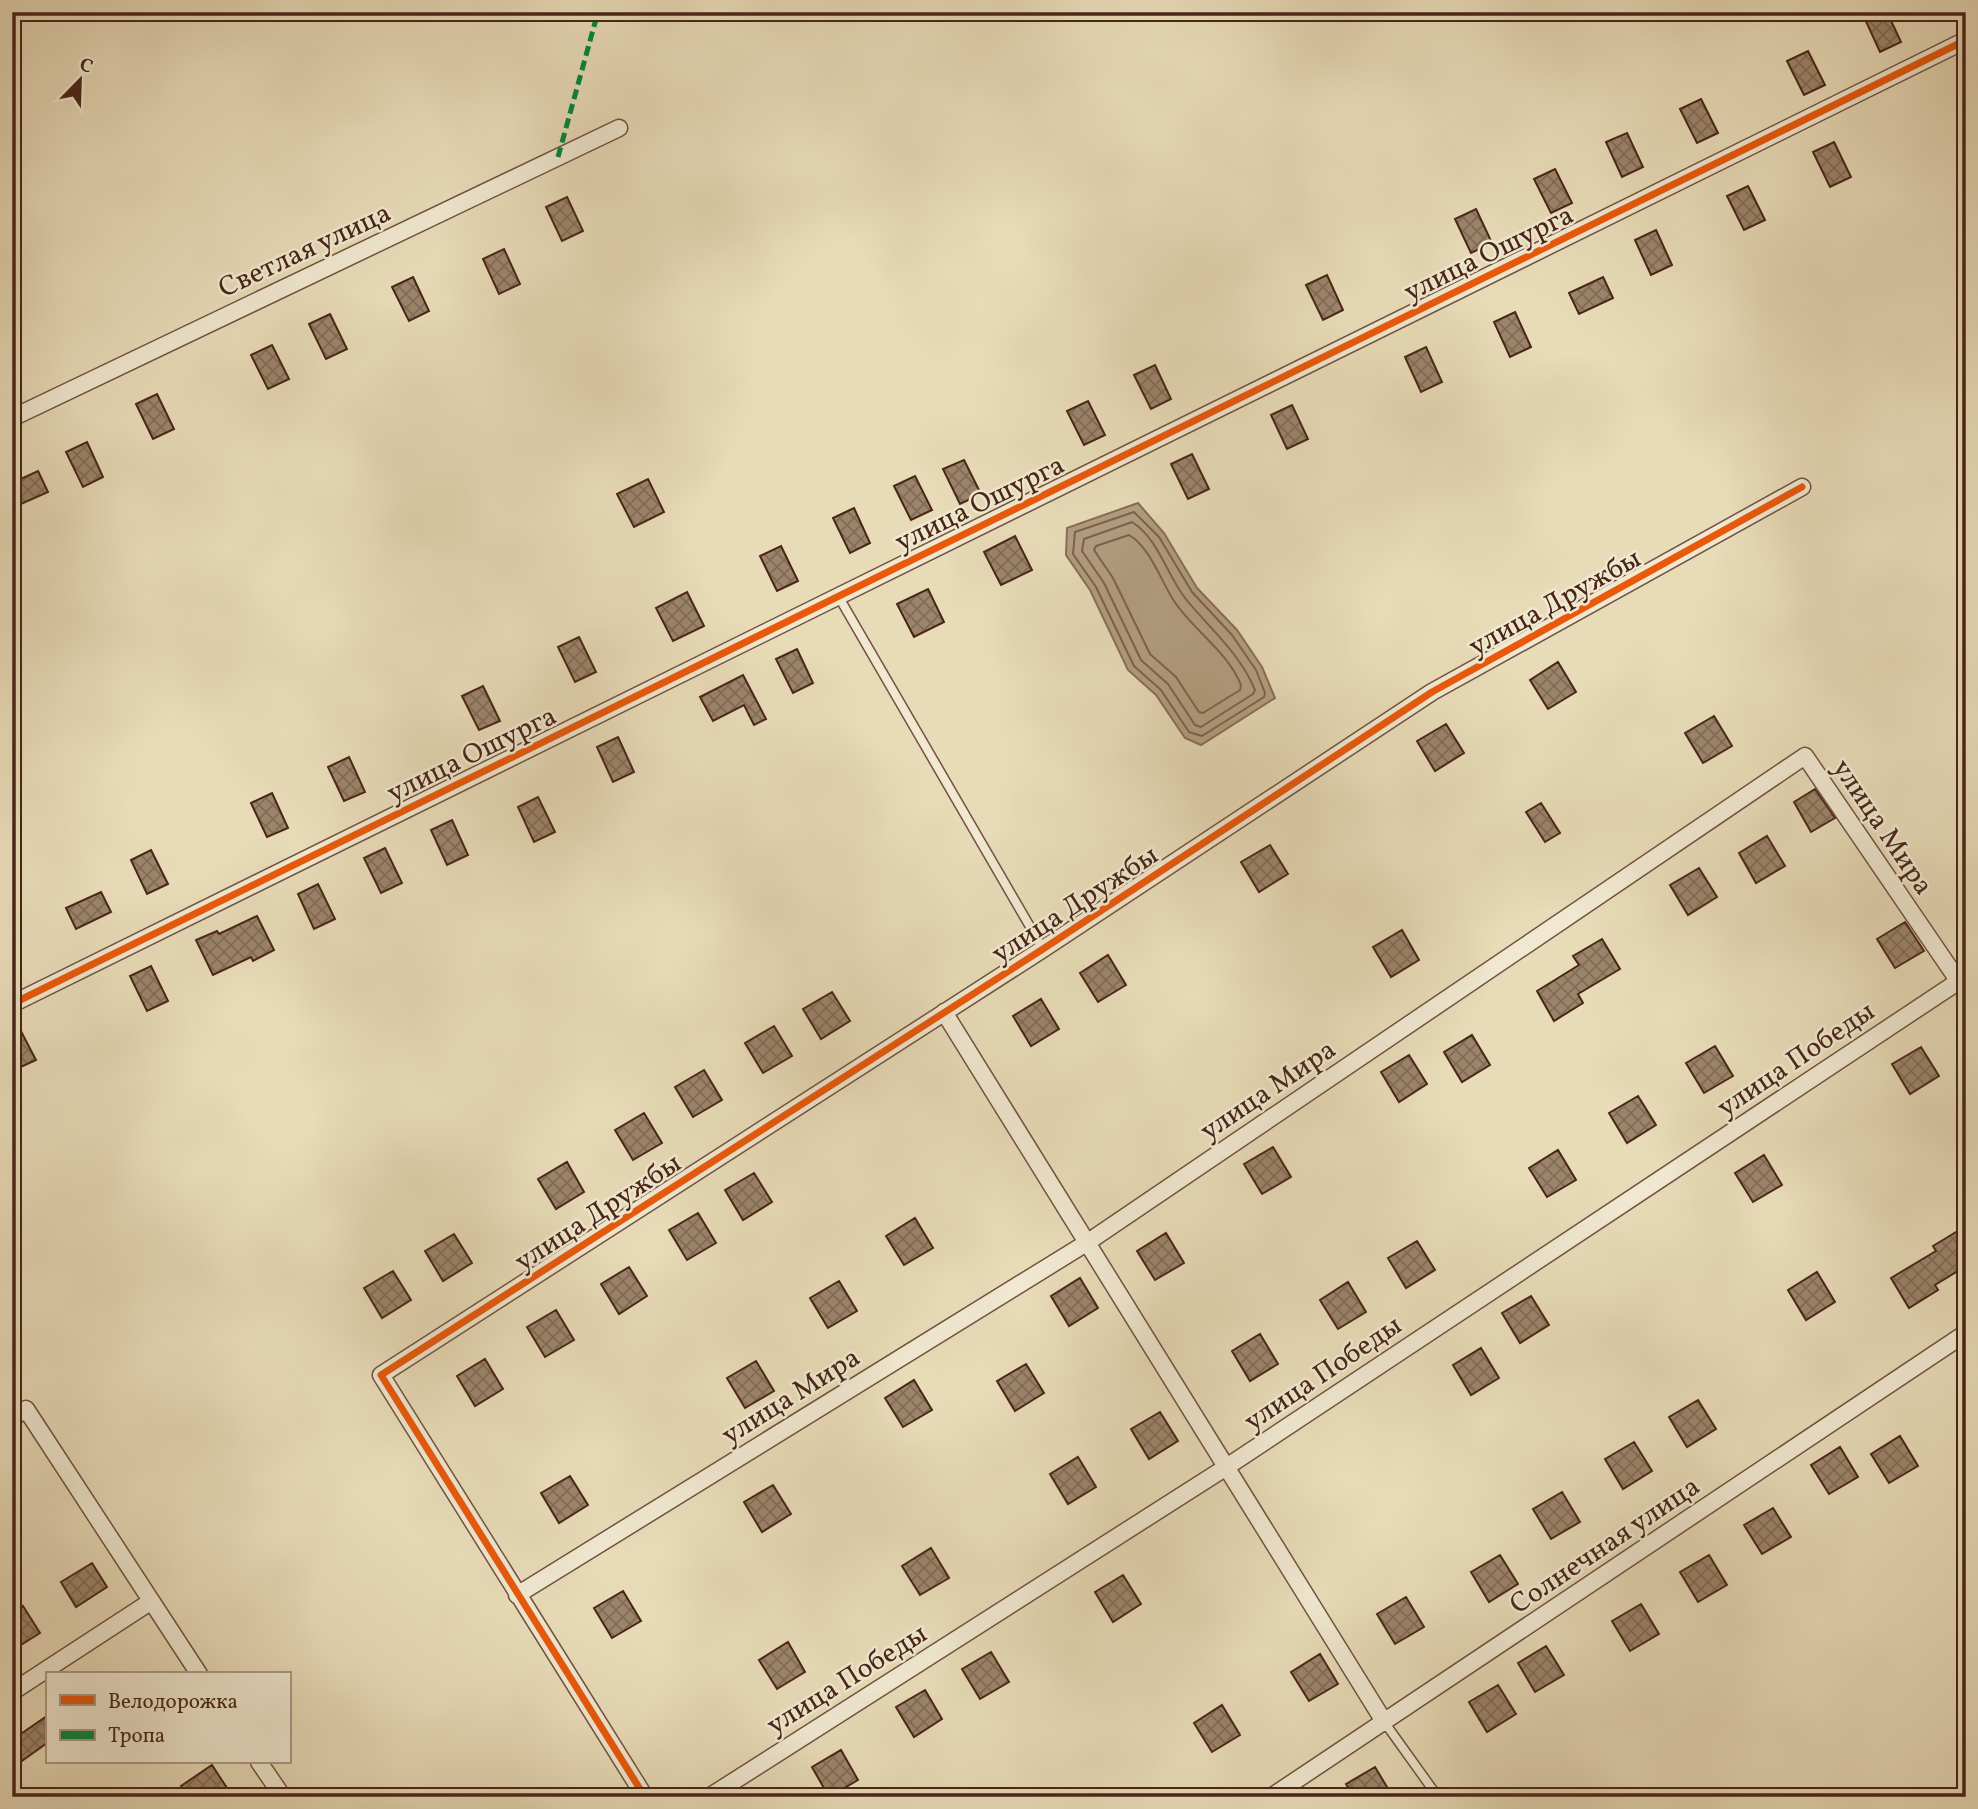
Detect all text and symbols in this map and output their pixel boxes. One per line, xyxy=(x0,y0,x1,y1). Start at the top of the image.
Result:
north arrow xyxy=(46,46,116,116)
text: С xyxy=(75,52,97,81)
street label: Светлая улица xyxy=(212,194,398,308)
street label: улица Ошурга xyxy=(1398,196,1581,312)
street label: улица Ошурга xyxy=(889,446,1072,562)
street label: улица Дружбы xyxy=(1462,540,1648,667)
street label: улица Ошурга xyxy=(381,697,564,813)
street label: улица Мира xyxy=(1822,752,1942,903)
street label: улица Дружбы xyxy=(984,837,1166,974)
street label: улица Победы xyxy=(1710,993,1883,1127)
street label: улица Мира xyxy=(1193,1031,1344,1151)
street label: улица Дружбы xyxy=(507,1145,689,1282)
street label: улица Победы xyxy=(1237,1307,1410,1441)
street label: улица Мира xyxy=(715,1339,868,1455)
street label: Солнечная улица xyxy=(1502,1468,1708,1624)
street label: улица Победы xyxy=(759,1615,935,1745)
legend xyxy=(46,1672,290,1764)
text: Велодорожка xyxy=(108,1688,238,1717)
text: Тропа xyxy=(108,1722,165,1751)

